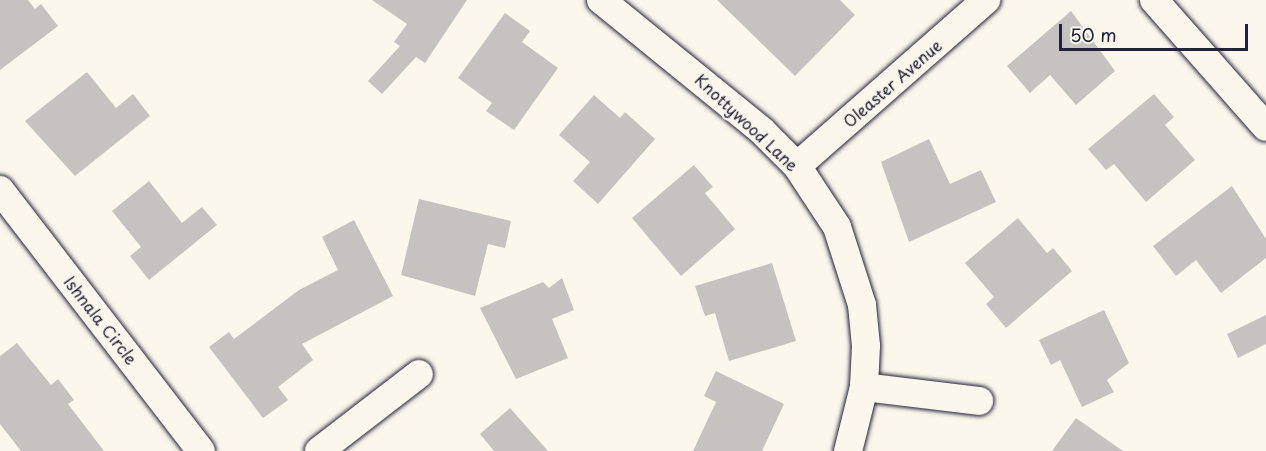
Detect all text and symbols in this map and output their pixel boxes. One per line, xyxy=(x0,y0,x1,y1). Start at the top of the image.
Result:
scale bar xyxy=(1062,12,1251,50)
text: 50 m xyxy=(1070,21,1117,48)
street label: Oleaster Avenue xyxy=(839,35,945,131)
street label: Knottywood Lane xyxy=(691,69,803,175)
street label: Ishnala Circle xyxy=(60,272,142,368)

